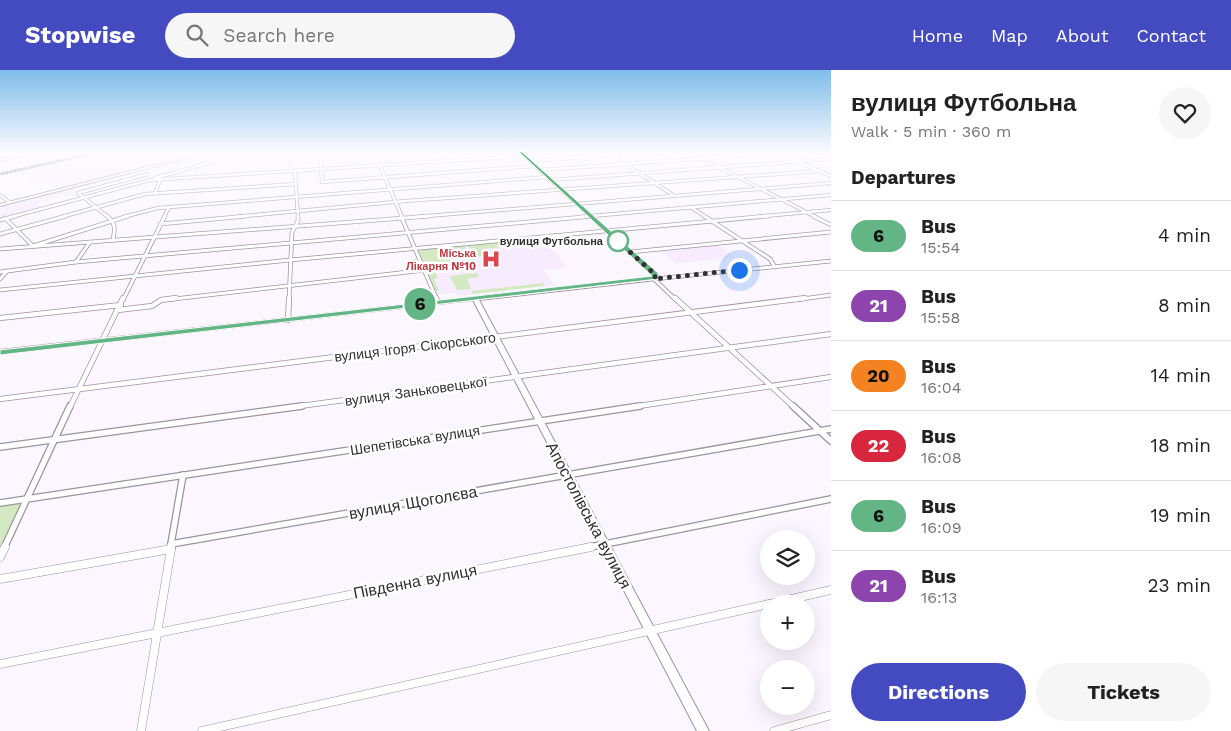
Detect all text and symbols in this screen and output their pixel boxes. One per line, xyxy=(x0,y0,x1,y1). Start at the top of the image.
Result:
search box xyxy=(165,13,515,58)
text: Stopwise xyxy=(25,21,135,49)
icon: search xyxy=(183,21,211,49)
text: Search here xyxy=(223,24,335,47)
text: Home xyxy=(912,25,963,46)
text: Map xyxy=(991,25,1028,46)
text: About xyxy=(1056,25,1108,46)
text: Contact xyxy=(1136,25,1206,46)
button: heart xyxy=(1159,87,1211,139)
text: вулиця Футбольна xyxy=(851,89,1076,117)
text: Walk · 5 min · 360 m xyxy=(851,122,1011,141)
text: Departures xyxy=(851,166,956,189)
text: Bus xyxy=(921,215,956,238)
text: 4 min xyxy=(1158,224,1211,247)
text: 6 xyxy=(873,225,884,246)
marker: вулиця Футбольна xyxy=(607,230,629,252)
place label: вулиця Футбольна xyxy=(500,235,604,248)
text: 15:54 xyxy=(921,238,960,257)
place label: Міська Лікарня №10 xyxy=(406,247,477,273)
hospital icon: Міська Лікарня №10 xyxy=(480,248,502,270)
your location xyxy=(727,258,752,283)
text: Bus xyxy=(921,285,956,308)
line badge: 6 xyxy=(404,288,436,320)
text: 6 xyxy=(414,293,426,314)
text: 8 min xyxy=(1158,294,1211,317)
text: 21 xyxy=(869,295,888,316)
text: 15:58 xyxy=(921,308,960,327)
street label: вулиця Ігоря Сікорського xyxy=(333,329,497,365)
text: Bus xyxy=(921,355,956,378)
text: 14 min xyxy=(1151,364,1211,387)
text: 20 xyxy=(867,365,890,386)
street label: вулиця Заньковецької xyxy=(344,373,488,409)
text: 16:04 xyxy=(921,378,961,397)
street label: Шепетівська вулиця xyxy=(349,422,481,458)
text: Bus xyxy=(921,425,956,448)
text: 18 min xyxy=(1150,434,1211,457)
text: 22 xyxy=(868,435,889,456)
street label: Апостолівська вулиця xyxy=(542,439,635,592)
text: 16:08 xyxy=(921,448,962,467)
street label: вулиця Щоголєва xyxy=(347,482,479,523)
text: Bus xyxy=(921,495,956,518)
text: 19 min xyxy=(1150,504,1211,527)
text: 6 xyxy=(873,505,884,526)
text: 16:09 xyxy=(921,518,962,537)
map controls xyxy=(760,530,815,715)
button: layers xyxy=(760,530,815,585)
street label: Південна вулиця xyxy=(352,560,479,603)
text: Bus xyxy=(921,565,956,588)
text: 23 min xyxy=(1147,574,1211,597)
text: 21 xyxy=(869,575,888,596)
text: 16:13 xyxy=(921,588,957,607)
button: + xyxy=(760,595,815,650)
button: − xyxy=(760,660,815,715)
button: Directions xyxy=(851,663,1026,721)
button: Tickets xyxy=(1036,663,1211,721)

